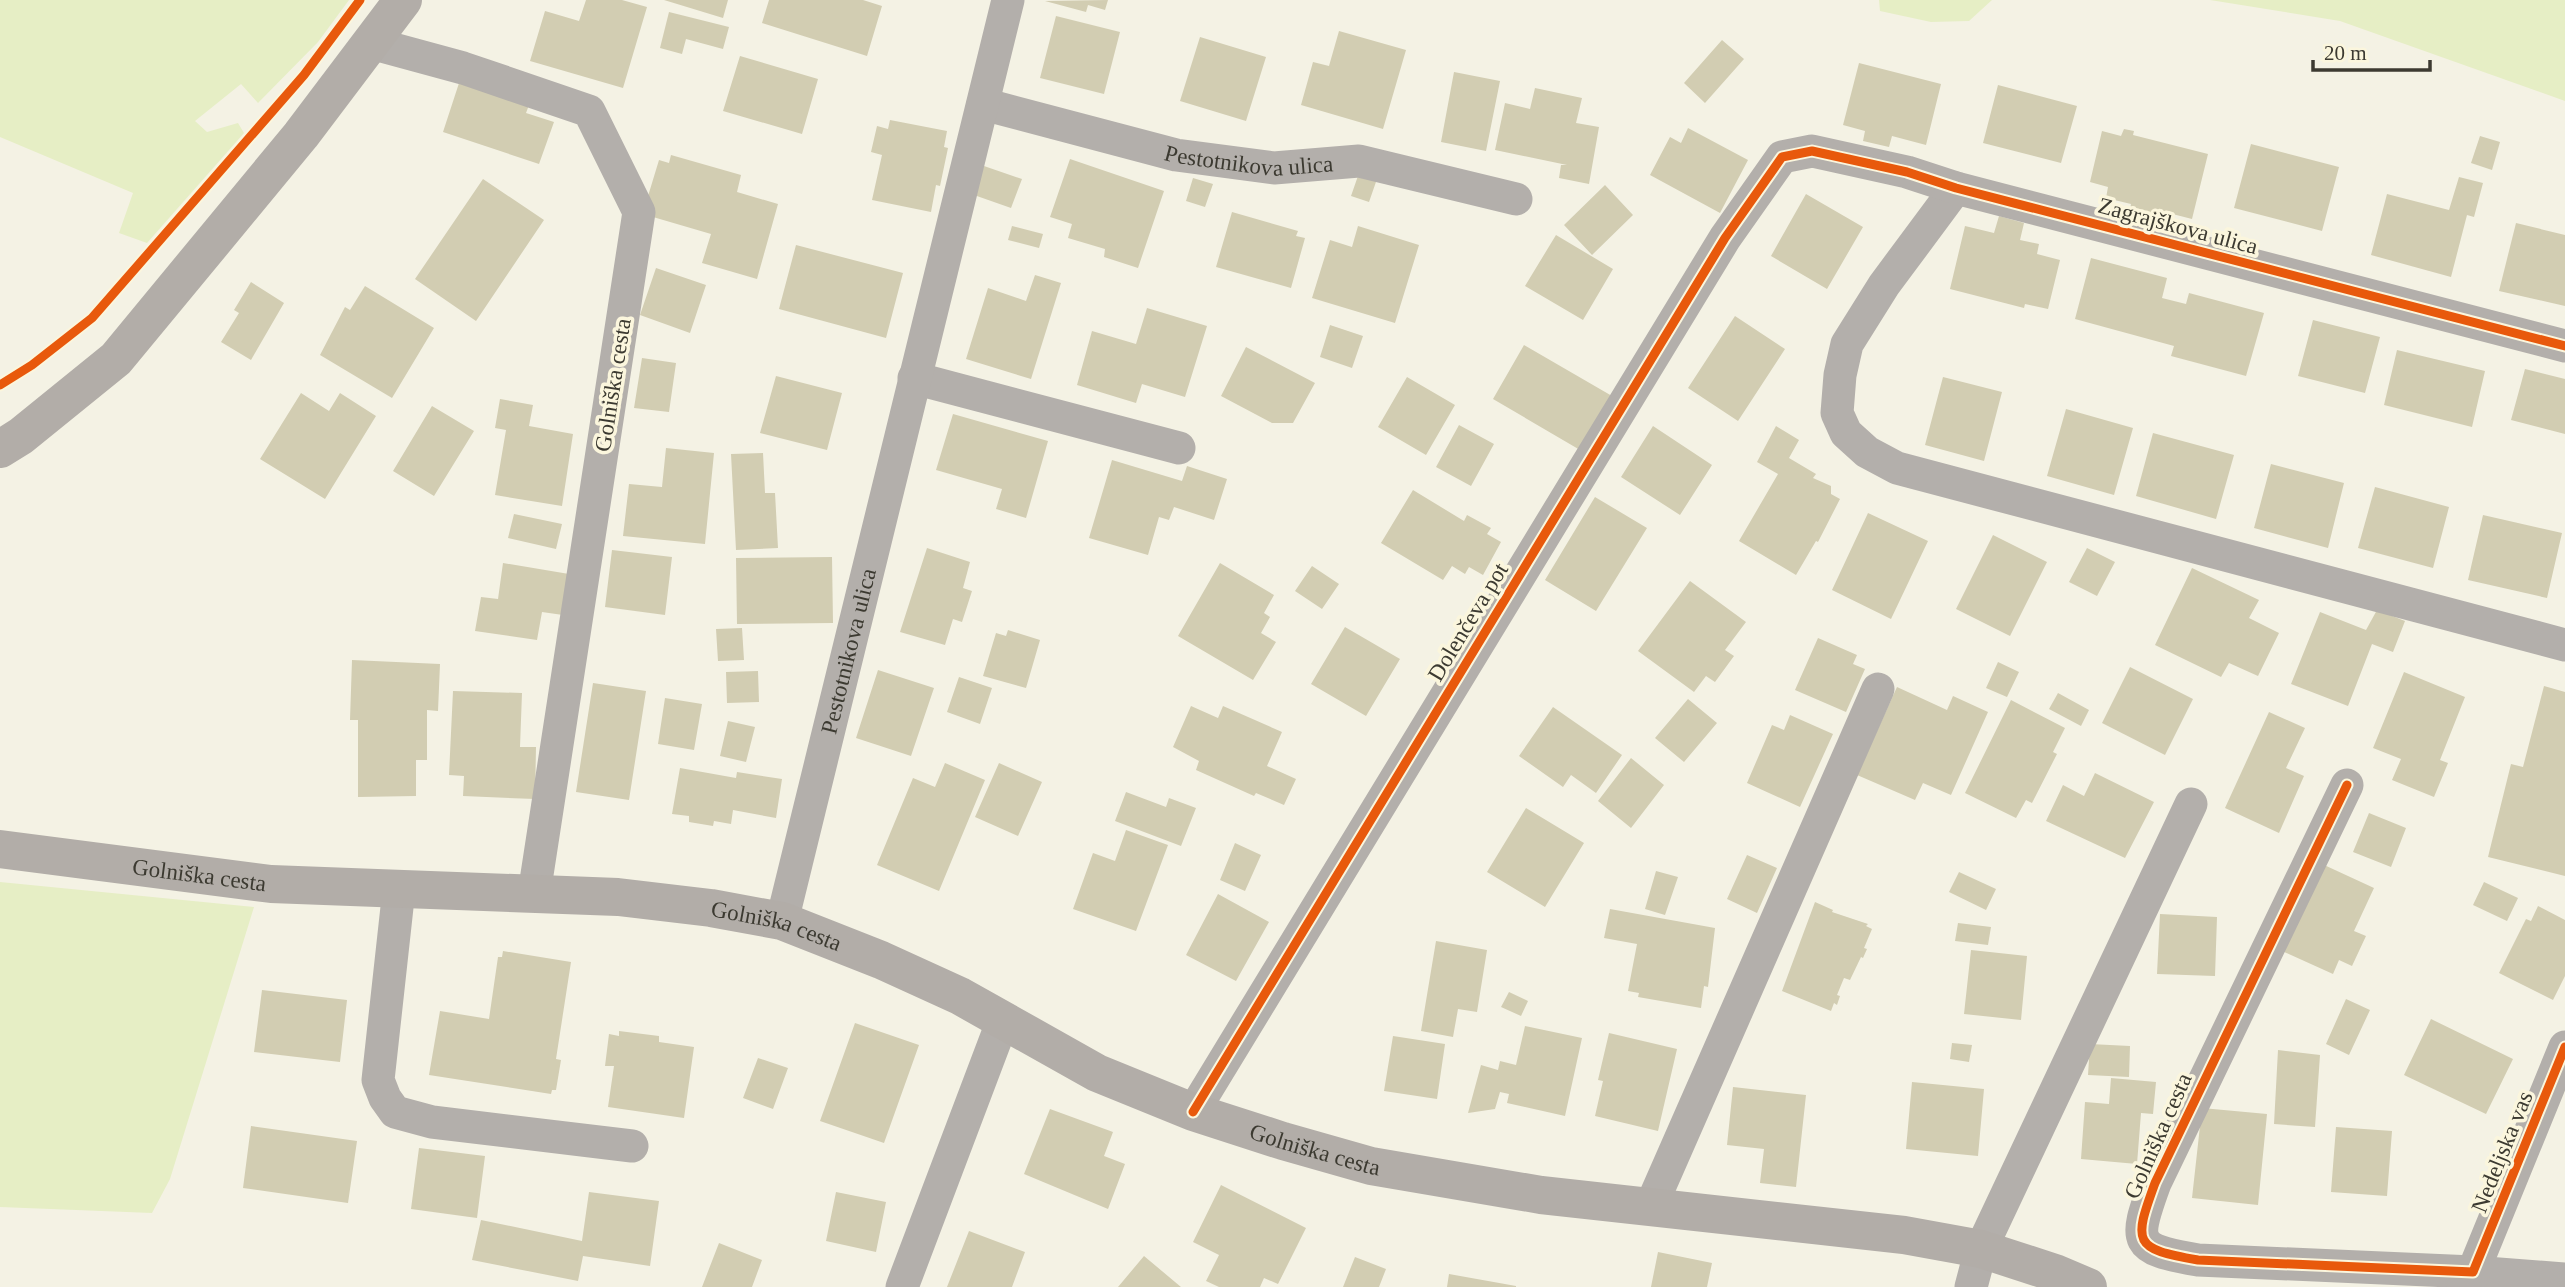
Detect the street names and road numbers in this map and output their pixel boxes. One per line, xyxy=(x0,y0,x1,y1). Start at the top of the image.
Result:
street label: Pestotnikova ulica xyxy=(1162,140,1334,181)
street label: Zagrajškova ulica xyxy=(2095,193,2261,259)
street label: Golniška cesta xyxy=(590,316,636,454)
street label: Dolenčeva pot xyxy=(1423,558,1513,686)
street label: Pestotnikova ulica xyxy=(816,566,881,736)
street label: Golniška cesta xyxy=(131,854,268,896)
street label: Golniška cesta xyxy=(709,896,845,956)
street label: Golniška cesta xyxy=(2119,1069,2197,1203)
street label: Nedeljska vas xyxy=(2466,1088,2538,1216)
street label: Golniška cesta xyxy=(1247,1119,1382,1180)

